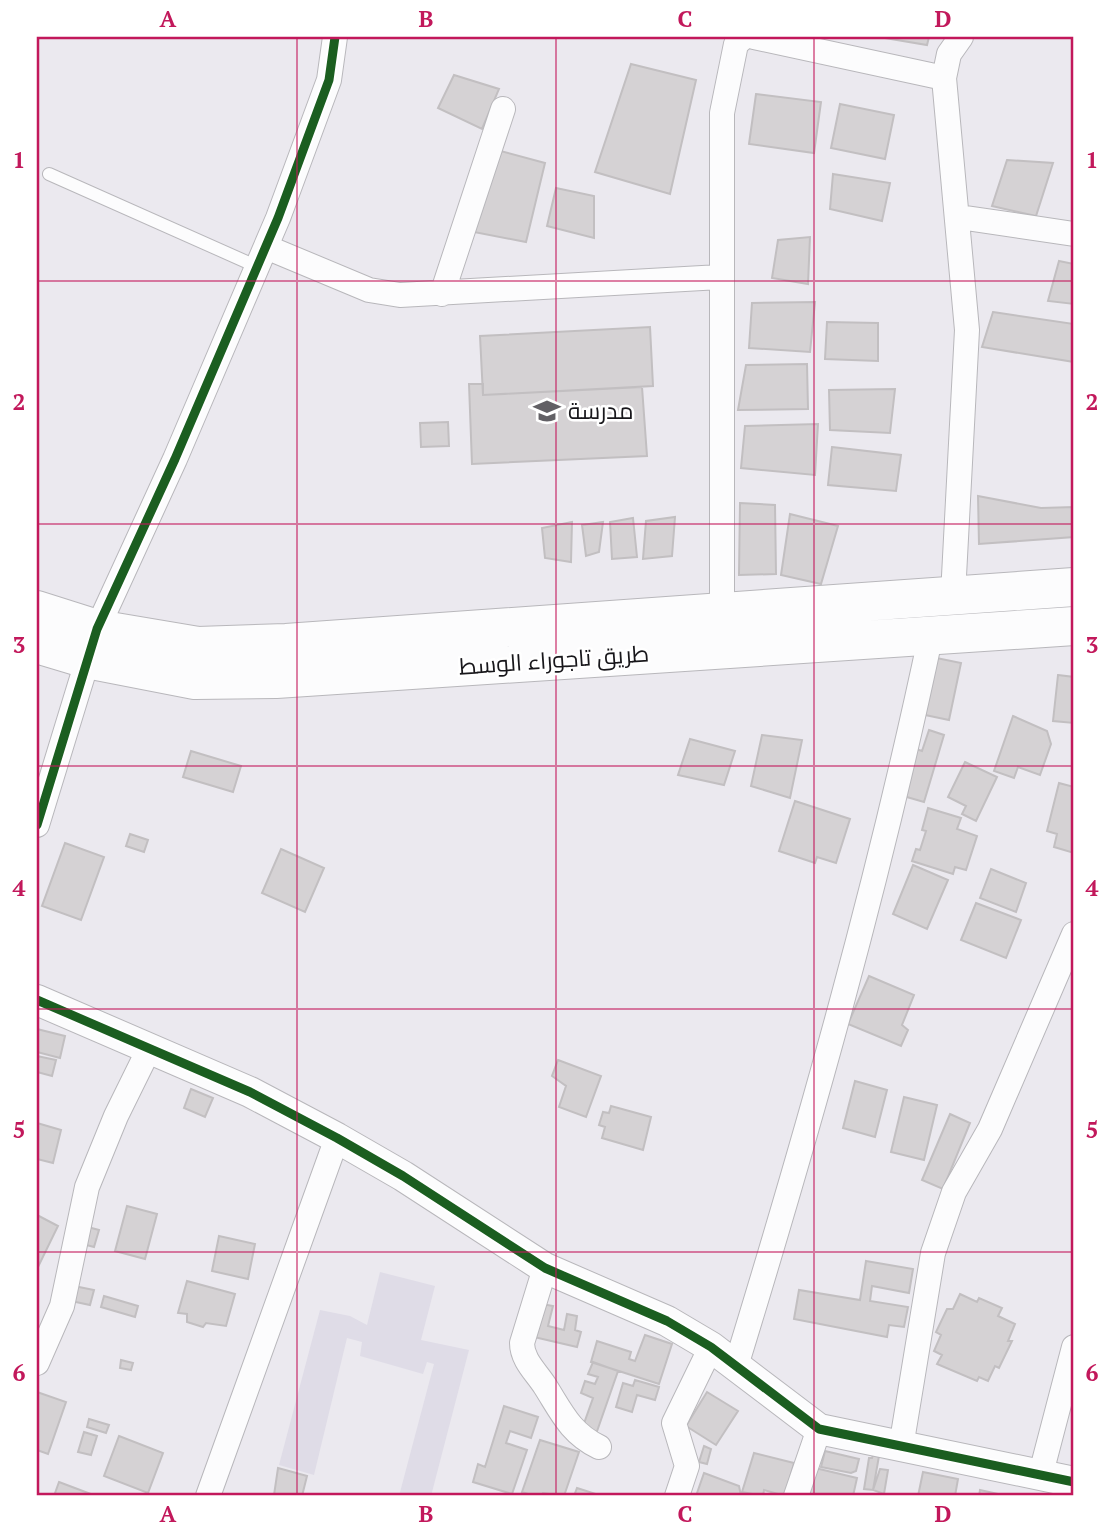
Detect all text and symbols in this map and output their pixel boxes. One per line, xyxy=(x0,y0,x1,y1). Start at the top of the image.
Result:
text: A xyxy=(160,3,177,34)
text: B xyxy=(419,3,434,34)
text: C xyxy=(678,3,693,34)
text: D xyxy=(935,3,952,34)
text: 1 xyxy=(13,144,26,175)
text: 1 xyxy=(1086,144,1099,175)
text: 2 xyxy=(13,386,26,417)
text: 2 xyxy=(1086,386,1099,417)
place label: مدرسة xyxy=(568,395,633,426)
school or university icon: مدرسة xyxy=(532,396,562,426)
text: 3 xyxy=(13,629,26,660)
text: 3 xyxy=(1086,629,1099,660)
street label: طريق تاجوراء الوسط xyxy=(458,637,650,682)
text: 4 xyxy=(13,872,26,903)
text: 4 xyxy=(1086,872,1099,903)
text: 5 xyxy=(13,1114,26,1145)
text: 5 xyxy=(1086,1114,1099,1145)
text: 6 xyxy=(13,1357,26,1388)
text: 6 xyxy=(1086,1357,1099,1388)
text: A xyxy=(160,1498,177,1529)
text: B xyxy=(419,1498,434,1529)
text: C xyxy=(678,1498,693,1529)
text: D xyxy=(935,1498,952,1529)

